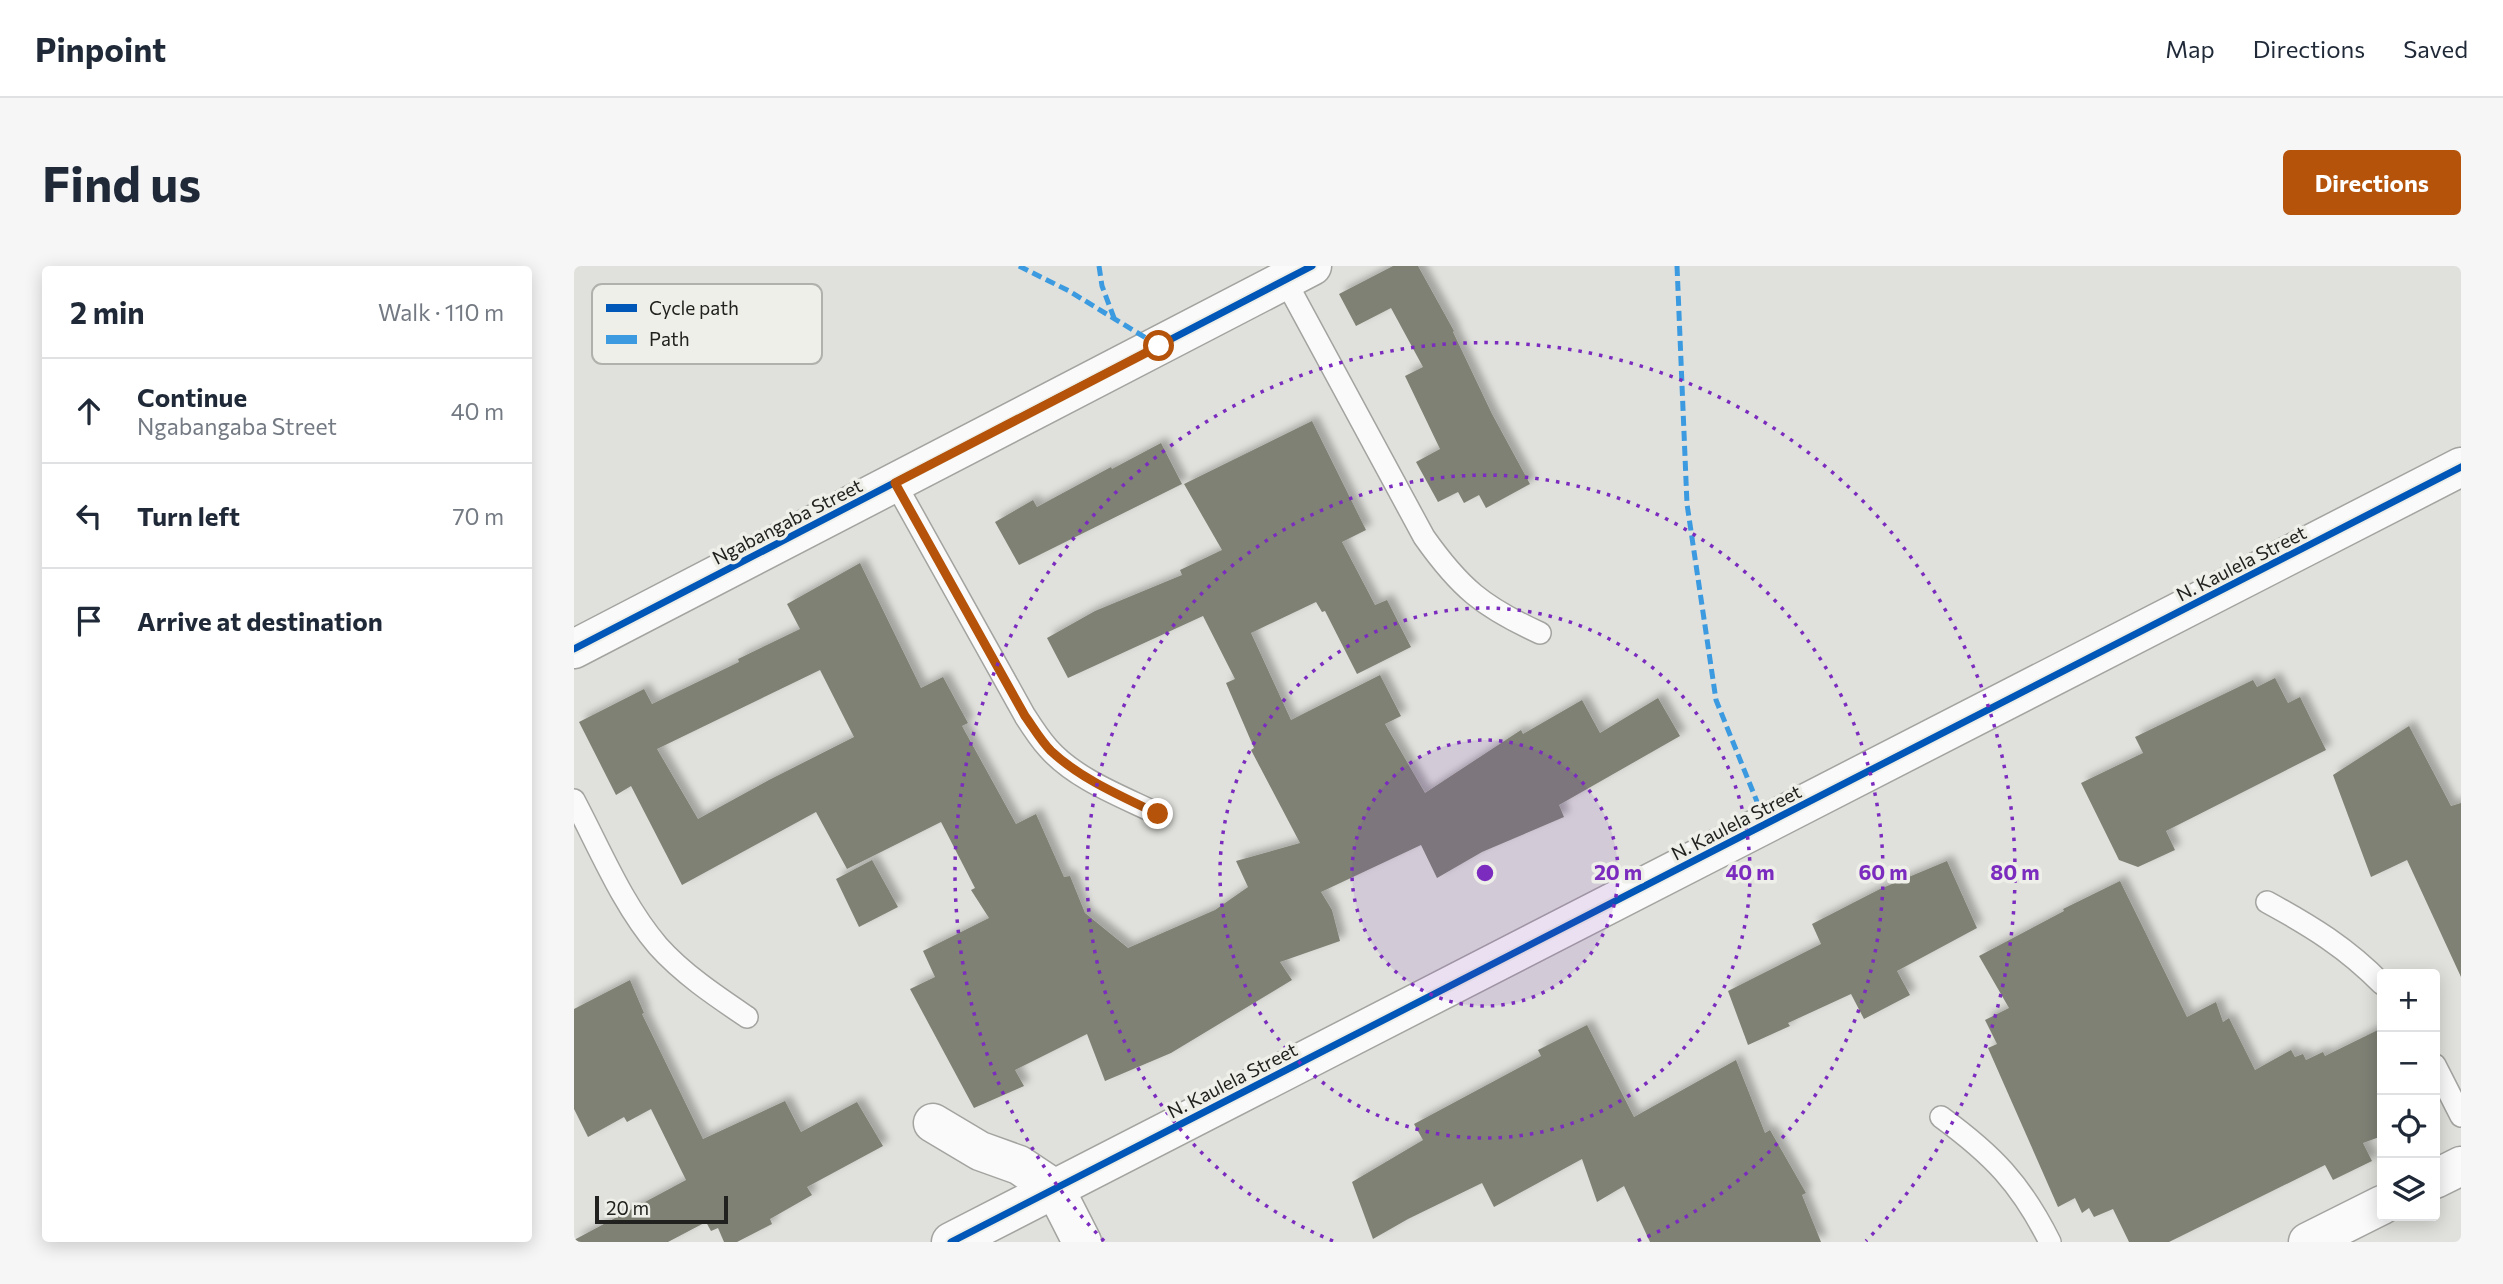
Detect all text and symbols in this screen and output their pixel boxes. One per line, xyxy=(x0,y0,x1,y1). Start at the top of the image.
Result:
text: Pinpoint xyxy=(35,28,166,69)
text: Map xyxy=(2165,34,2215,63)
text: Directions xyxy=(2253,34,2365,63)
text: Saved xyxy=(2403,34,2468,63)
button: Directions xyxy=(2283,150,2461,215)
text: Find us xyxy=(42,152,201,212)
legend xyxy=(592,284,822,364)
text: 2 min xyxy=(70,293,145,330)
text: Cycle path xyxy=(649,296,739,319)
text: Walk · 110 m xyxy=(378,298,504,326)
text: Path xyxy=(649,327,690,350)
route start xyxy=(1143,330,1174,361)
text: Continue xyxy=(137,381,247,412)
icon: ahead xyxy=(70,392,108,430)
text: 40 m xyxy=(451,397,504,425)
text: Ngabangaba Street xyxy=(137,412,337,440)
street label: Ngabangaba Street xyxy=(708,473,866,569)
icon: left xyxy=(70,497,108,535)
text: Turn left xyxy=(137,500,240,531)
text: 70 m xyxy=(452,502,504,530)
street label: N. Kaulela Street xyxy=(2172,520,2310,606)
icon: arrive xyxy=(70,602,108,640)
text: Arrive at destination xyxy=(137,605,383,636)
street label: N. Kaulela Street xyxy=(1667,779,1805,865)
route end xyxy=(1142,798,1173,829)
text: 20 m xyxy=(1594,859,1642,884)
text: 40 m xyxy=(1725,859,1775,884)
text: 60 m xyxy=(1858,859,1908,884)
text: 80 m xyxy=(1990,859,2040,884)
centre of rings xyxy=(1473,861,1497,885)
map controls xyxy=(2377,969,2440,1221)
button: + xyxy=(2377,969,2440,1032)
button: − xyxy=(2377,1032,2440,1095)
street label: N. Kaulela Street xyxy=(1163,1037,1301,1123)
button: locate xyxy=(2377,1095,2440,1158)
button: layers xyxy=(2377,1158,2440,1221)
scale bar xyxy=(595,1193,728,1225)
text: 20 m xyxy=(606,1196,649,1219)

